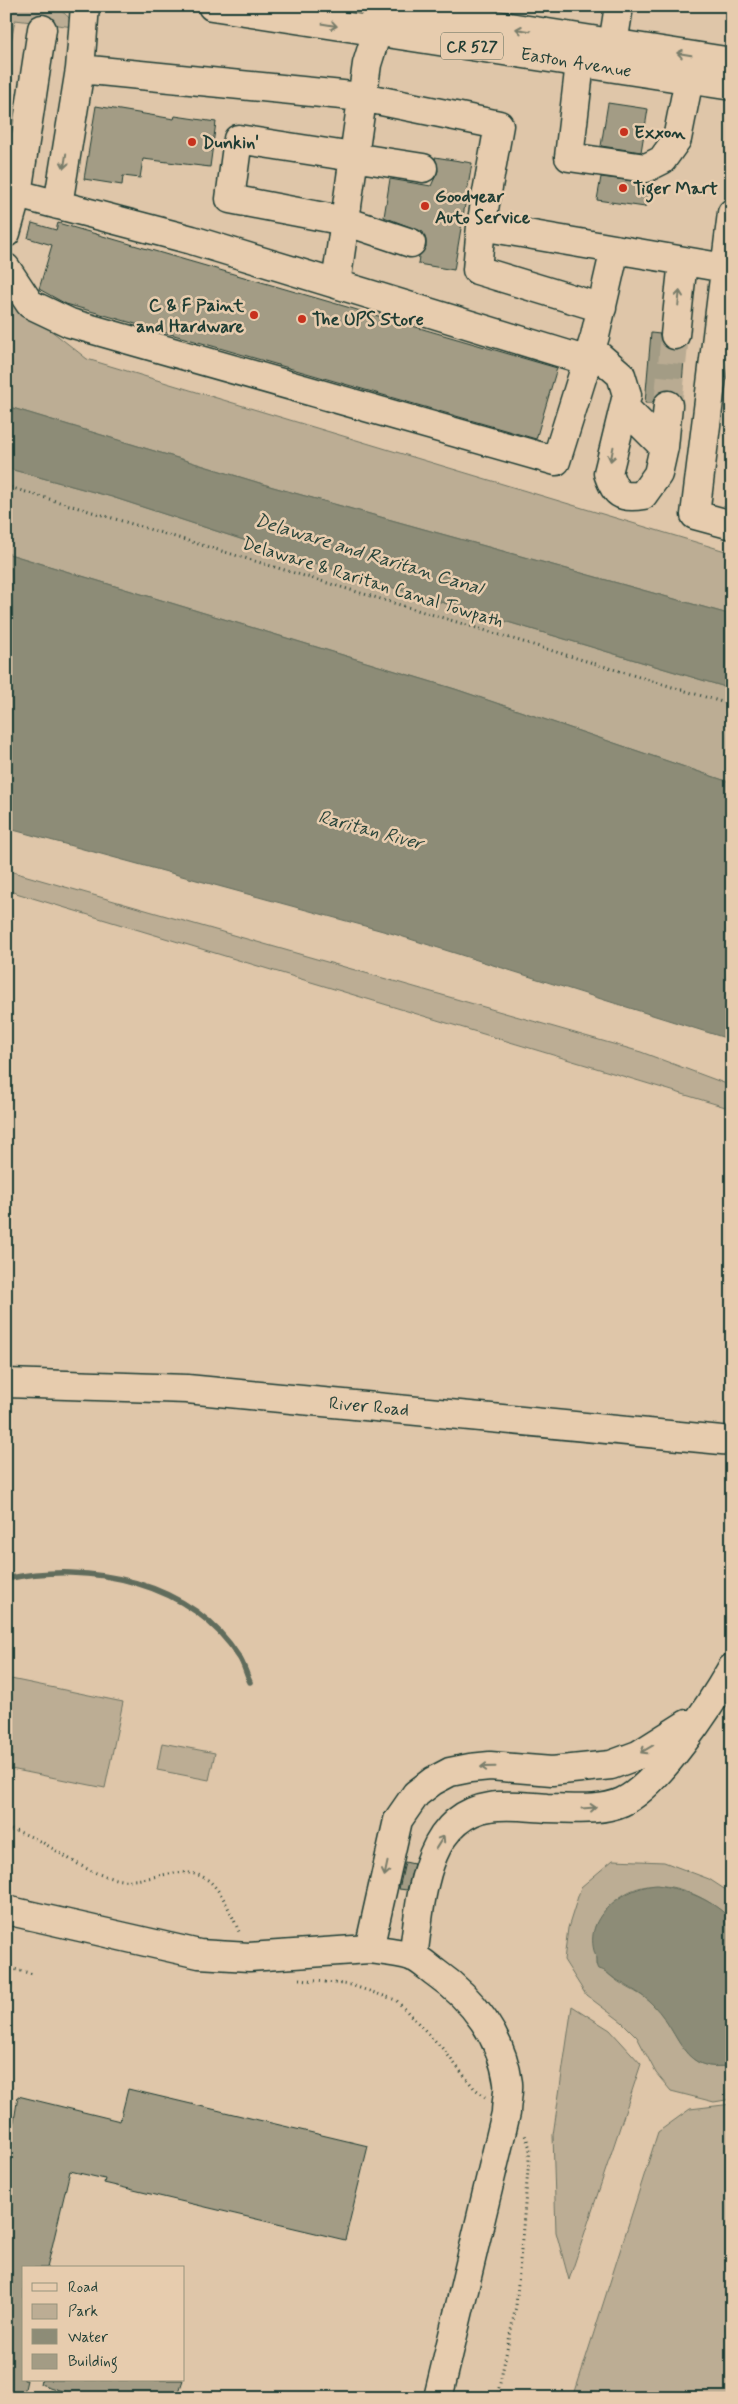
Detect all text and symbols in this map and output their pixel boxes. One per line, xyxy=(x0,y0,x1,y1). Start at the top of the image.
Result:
one-way arrow xyxy=(321,20,337,30)
one-way arrow xyxy=(515,24,531,34)
road number: CR 527 xyxy=(441,32,503,59)
street label: Easton Avenue xyxy=(519,42,633,84)
one-way arrow xyxy=(676,49,692,59)
place label: Exxon xyxy=(634,121,686,145)
marker: Exxon xyxy=(618,126,630,138)
place label: Dunkin' xyxy=(202,131,259,155)
marker: Dunkin' xyxy=(186,136,198,148)
one-way arrow xyxy=(60,152,70,168)
place label: Tiger Mart xyxy=(633,177,718,203)
marker: Tiger Mart xyxy=(617,182,629,194)
place label: Goodyear Auto Service xyxy=(435,185,531,230)
marker: Goodyear Auto Service xyxy=(419,200,431,212)
one-way arrow xyxy=(674,290,684,306)
place label: C & F Paint and Hardware xyxy=(136,294,245,339)
place label: The UPS Store xyxy=(312,308,424,332)
marker: C & F Paint and Hardware xyxy=(248,309,260,321)
marker: The UPS Store xyxy=(296,313,308,325)
one-way arrow xyxy=(607,446,616,462)
water label: Delaware and Raritan Canal xyxy=(252,508,488,602)
street label: Delaware & Raritan Canal Towpath xyxy=(239,532,506,634)
water label: Raritan River xyxy=(315,804,428,857)
street label: River Road xyxy=(328,1392,410,1422)
one-way arrow xyxy=(641,1745,655,1755)
one-way arrow xyxy=(481,1762,497,1772)
one-way arrow xyxy=(581,1803,597,1812)
one-way arrow xyxy=(435,1836,445,1850)
one-way arrow xyxy=(381,1861,390,1877)
legend xyxy=(22,2266,185,2382)
text: Road xyxy=(68,2278,98,2298)
text: Park xyxy=(68,2302,98,2322)
text: Water xyxy=(68,2328,108,2348)
text: Building xyxy=(68,2352,118,2373)

